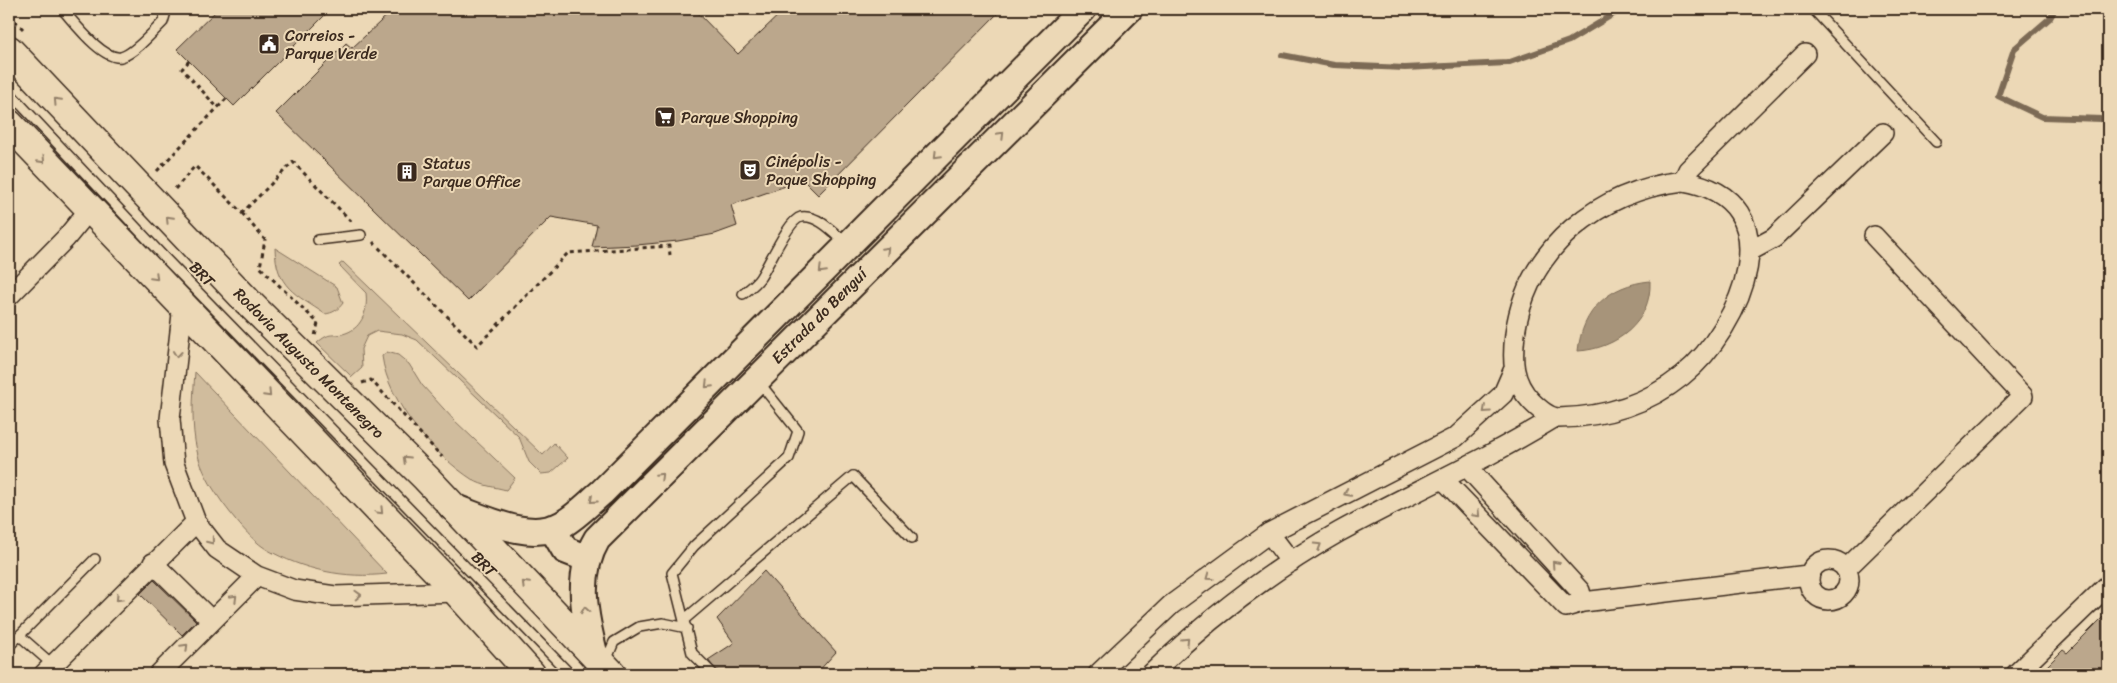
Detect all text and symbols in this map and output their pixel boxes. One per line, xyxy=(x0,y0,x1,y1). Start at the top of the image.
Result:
place label: Correios - Parque Verde xyxy=(285,21,377,68)
public building icon: Correios - Parque Verde xyxy=(257,32,281,56)
one-way arrow xyxy=(54,98,63,107)
place label: Parque Shopping xyxy=(681,103,798,132)
supermarket icon: Parque Shopping xyxy=(653,105,677,129)
one-way arrow xyxy=(995,131,1004,140)
place label: Cinépolis - Paque Shopping xyxy=(766,147,877,194)
place label: Status Parque Office xyxy=(423,149,521,196)
one-way arrow xyxy=(934,149,943,158)
one-way arrow xyxy=(36,154,45,163)
theatre icon: Cinépolis - Paque Shopping xyxy=(738,158,762,182)
building icon: Status Parque Office xyxy=(395,160,419,184)
one-way arrow xyxy=(166,216,175,225)
one-way arrow xyxy=(880,246,889,255)
street label: BRT xyxy=(182,254,223,295)
street label: Estrada do Benguí xyxy=(764,259,876,371)
one-way arrow xyxy=(819,264,828,273)
one-way arrow xyxy=(149,271,158,280)
street label: Rodovia Augusto Montenegro xyxy=(226,280,392,446)
one-way arrow xyxy=(172,350,183,358)
one-way arrow xyxy=(705,379,714,388)
one-way arrow xyxy=(262,388,271,397)
one-way arrow xyxy=(1482,404,1491,413)
one-way arrow xyxy=(403,456,412,465)
one-way arrow xyxy=(654,473,663,482)
one-way arrow xyxy=(1343,486,1352,497)
one-way arrow xyxy=(589,494,598,503)
one-way arrow xyxy=(374,505,383,514)
one-way arrow xyxy=(1471,509,1480,518)
one-way arrow xyxy=(205,536,214,545)
one-way arrow xyxy=(1312,542,1321,552)
street label: BRT xyxy=(464,544,505,585)
one-way arrow xyxy=(1552,560,1561,569)
one-way arrow xyxy=(1205,571,1215,580)
one-way arrow xyxy=(522,581,531,590)
one-way arrow xyxy=(355,590,363,601)
one-way arrow xyxy=(116,592,125,601)
one-way arrow xyxy=(229,595,238,604)
one-way arrow xyxy=(580,605,590,614)
one-way arrow xyxy=(1180,638,1189,647)
one-way arrow xyxy=(180,644,189,653)

